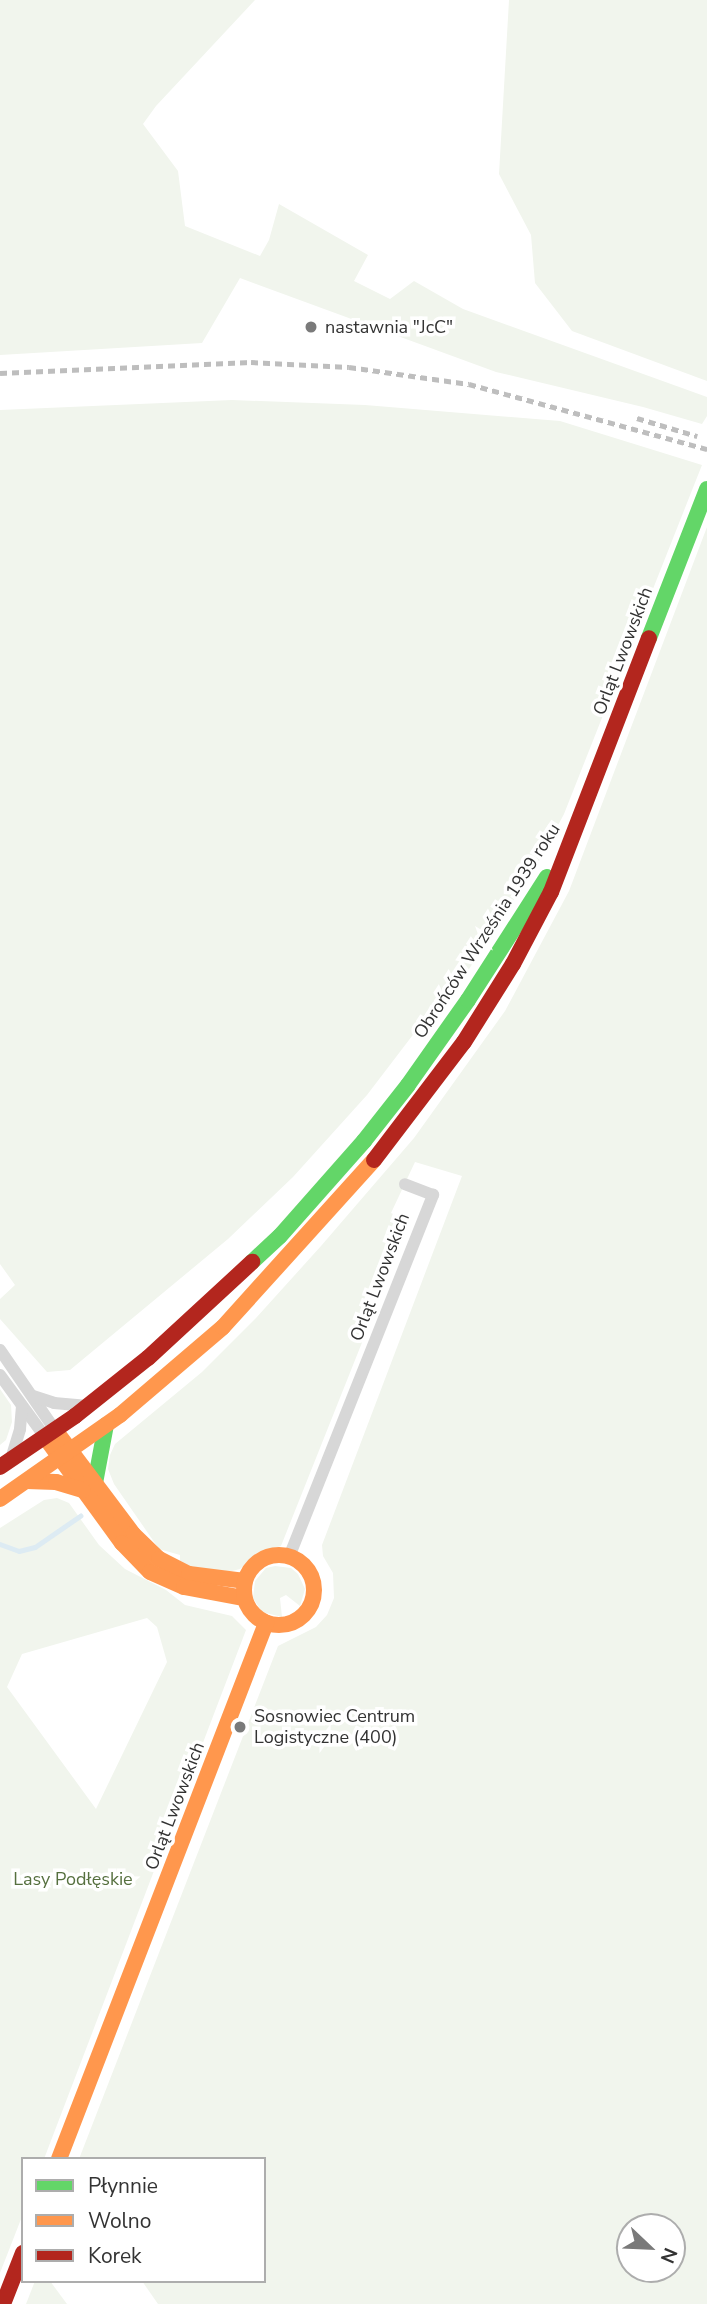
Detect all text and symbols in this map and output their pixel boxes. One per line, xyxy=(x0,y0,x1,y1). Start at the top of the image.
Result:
place label: nastawnia "JcC" xyxy=(325,316,453,338)
marker: nastawnia "JcC" xyxy=(303,319,319,335)
street label: Orląt Lwowskich xyxy=(589,584,657,718)
street label: Obrońców Września 1939 roku xyxy=(409,819,565,1043)
street label: Orląt Lwowskich xyxy=(346,1210,414,1344)
place label: Sosnowiec Centrum Logistyczne (400) xyxy=(254,1706,415,1748)
marker: Sosnowiec Centrum Logistyczne (400) xyxy=(232,1719,248,1735)
street label: Orląt Lwowskich xyxy=(141,1739,209,1873)
park label: Lasy Podłęskie xyxy=(13,1868,133,1890)
legend xyxy=(21,2157,266,2283)
text: Płynnie xyxy=(88,2172,158,2200)
text: Wolno xyxy=(88,2207,151,2235)
north arrow xyxy=(616,2213,686,2283)
text: Korek xyxy=(88,2242,142,2270)
text: N xyxy=(654,2244,683,2267)

